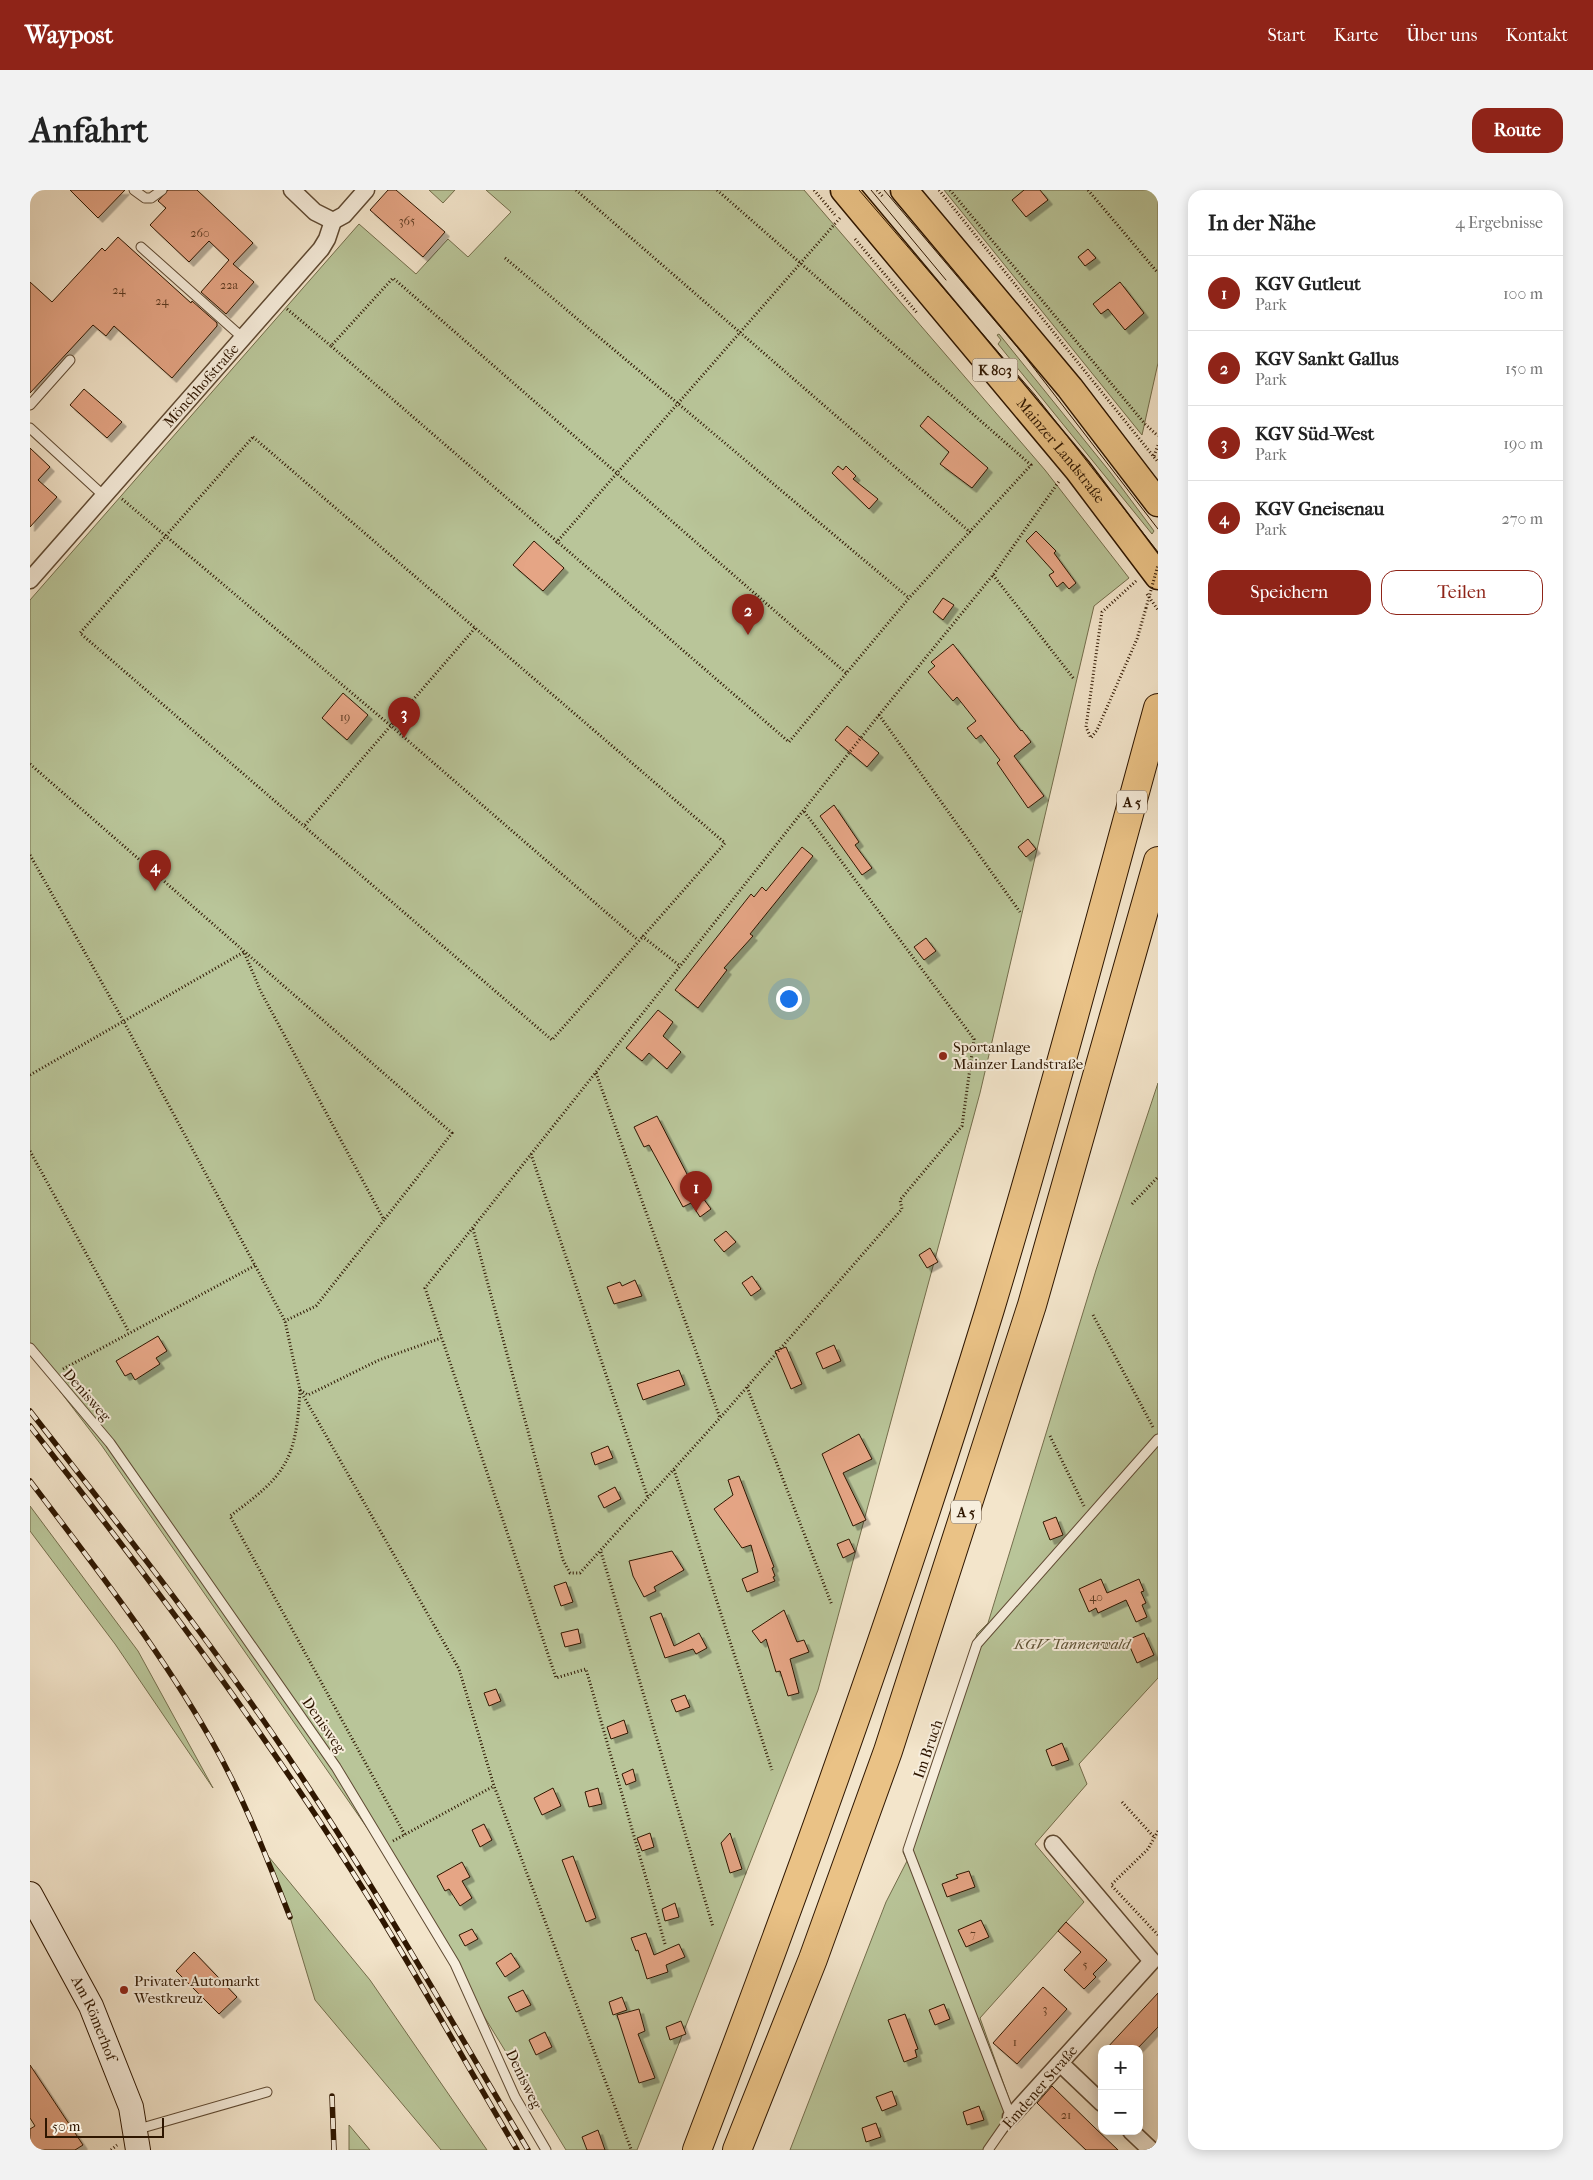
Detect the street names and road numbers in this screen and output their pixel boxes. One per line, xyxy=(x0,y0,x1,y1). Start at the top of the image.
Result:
street label: Mönchhofstraße xyxy=(159,340,243,431)
road number: K 803 xyxy=(972,358,1018,382)
street label: Mainzer Landstraße xyxy=(1013,394,1109,507)
road number: A 5 xyxy=(1117,790,1147,814)
street label: Denisweg xyxy=(59,1365,115,1426)
road number: A 5 xyxy=(951,1500,981,1524)
street label: Denisweg xyxy=(298,1694,350,1757)
street label: Im Bruch xyxy=(910,1717,947,1781)
street label: Am Römerhof xyxy=(67,1972,122,2066)
street label: Emdener Straße xyxy=(999,2041,1082,2132)
street label: Denisweg xyxy=(502,2046,547,2113)

